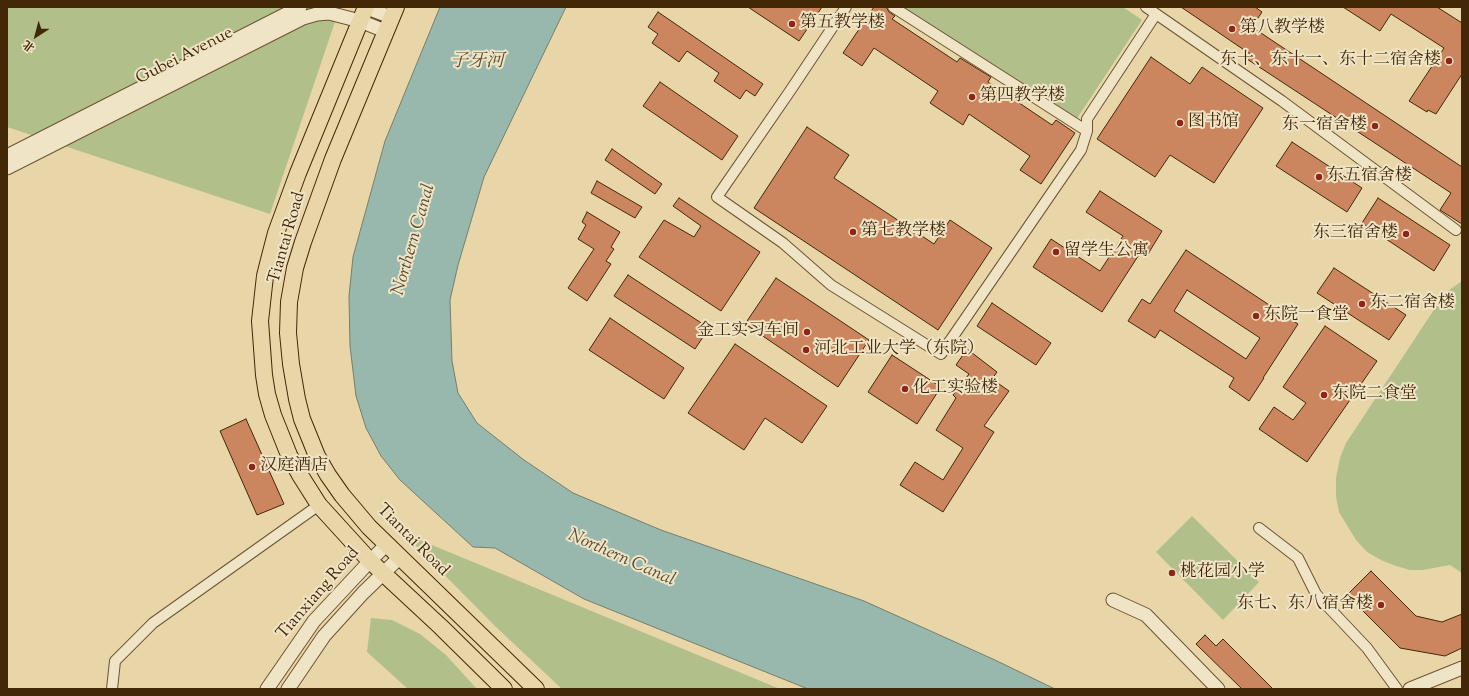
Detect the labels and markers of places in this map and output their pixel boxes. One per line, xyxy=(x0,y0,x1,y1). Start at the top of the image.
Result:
place label: 第五教学楼 xyxy=(800,14,885,34)
marker: 第五教学楼 xyxy=(787,19,797,29)
place label: 第八教学楼 xyxy=(1240,19,1325,39)
marker: 第八教学楼 xyxy=(1227,24,1237,34)
place label: 东十、东十一、东十二宿舍楼 xyxy=(1220,51,1441,71)
marker: 东十、东十一、东十二宿舍楼 xyxy=(1444,56,1454,66)
place label: 第四教学楼 xyxy=(980,87,1065,107)
marker: 第四教学楼 xyxy=(967,92,977,102)
place label: 图书馆 xyxy=(1188,113,1239,133)
place label: 东一宿舍楼 xyxy=(1282,116,1367,136)
marker: 图书馆 xyxy=(1175,118,1185,128)
marker: 东一宿舍楼 xyxy=(1370,121,1380,131)
place label: 东五宿舍楼 xyxy=(1327,167,1412,187)
marker: 东五宿舍楼 xyxy=(1314,172,1324,182)
place label: 第七教学楼 xyxy=(861,222,946,242)
place label: 东三宿舍楼 xyxy=(1313,224,1398,244)
marker: 第七教学楼 xyxy=(848,227,858,237)
marker: 东三宿舍楼 xyxy=(1401,229,1411,239)
place label: 留学生公寓 xyxy=(1064,242,1149,262)
marker: 留学生公寓 xyxy=(1051,247,1061,257)
place label: 东二宿舍楼 xyxy=(1370,294,1455,314)
marker: 东二宿舍楼 xyxy=(1357,299,1367,309)
place label: 东院一食堂 xyxy=(1264,306,1349,326)
marker: 东院一食堂 xyxy=(1251,311,1261,321)
place label: 金工实习车间 xyxy=(697,322,799,342)
marker: 金工实习车间 xyxy=(802,327,812,337)
place label: 河北工业大学（东院） xyxy=(814,340,984,360)
marker: 河北工业大学（东院） xyxy=(801,345,811,355)
place label: 化工实验楼 xyxy=(913,379,998,399)
marker: 化工实验楼 xyxy=(900,384,910,394)
place label: 东院二食堂 xyxy=(1332,385,1417,405)
marker: 东院二食堂 xyxy=(1319,390,1329,400)
place label: 汉庭酒店 xyxy=(260,457,328,477)
marker: 汉庭酒店 xyxy=(247,462,257,472)
place label: 桃花园小学 xyxy=(1180,563,1265,583)
marker: 桃花园小学 xyxy=(1167,568,1177,578)
place label: 东七、东八宿舍楼 xyxy=(1237,595,1373,615)
marker: 东七、东八宿舍楼 xyxy=(1376,600,1386,610)

